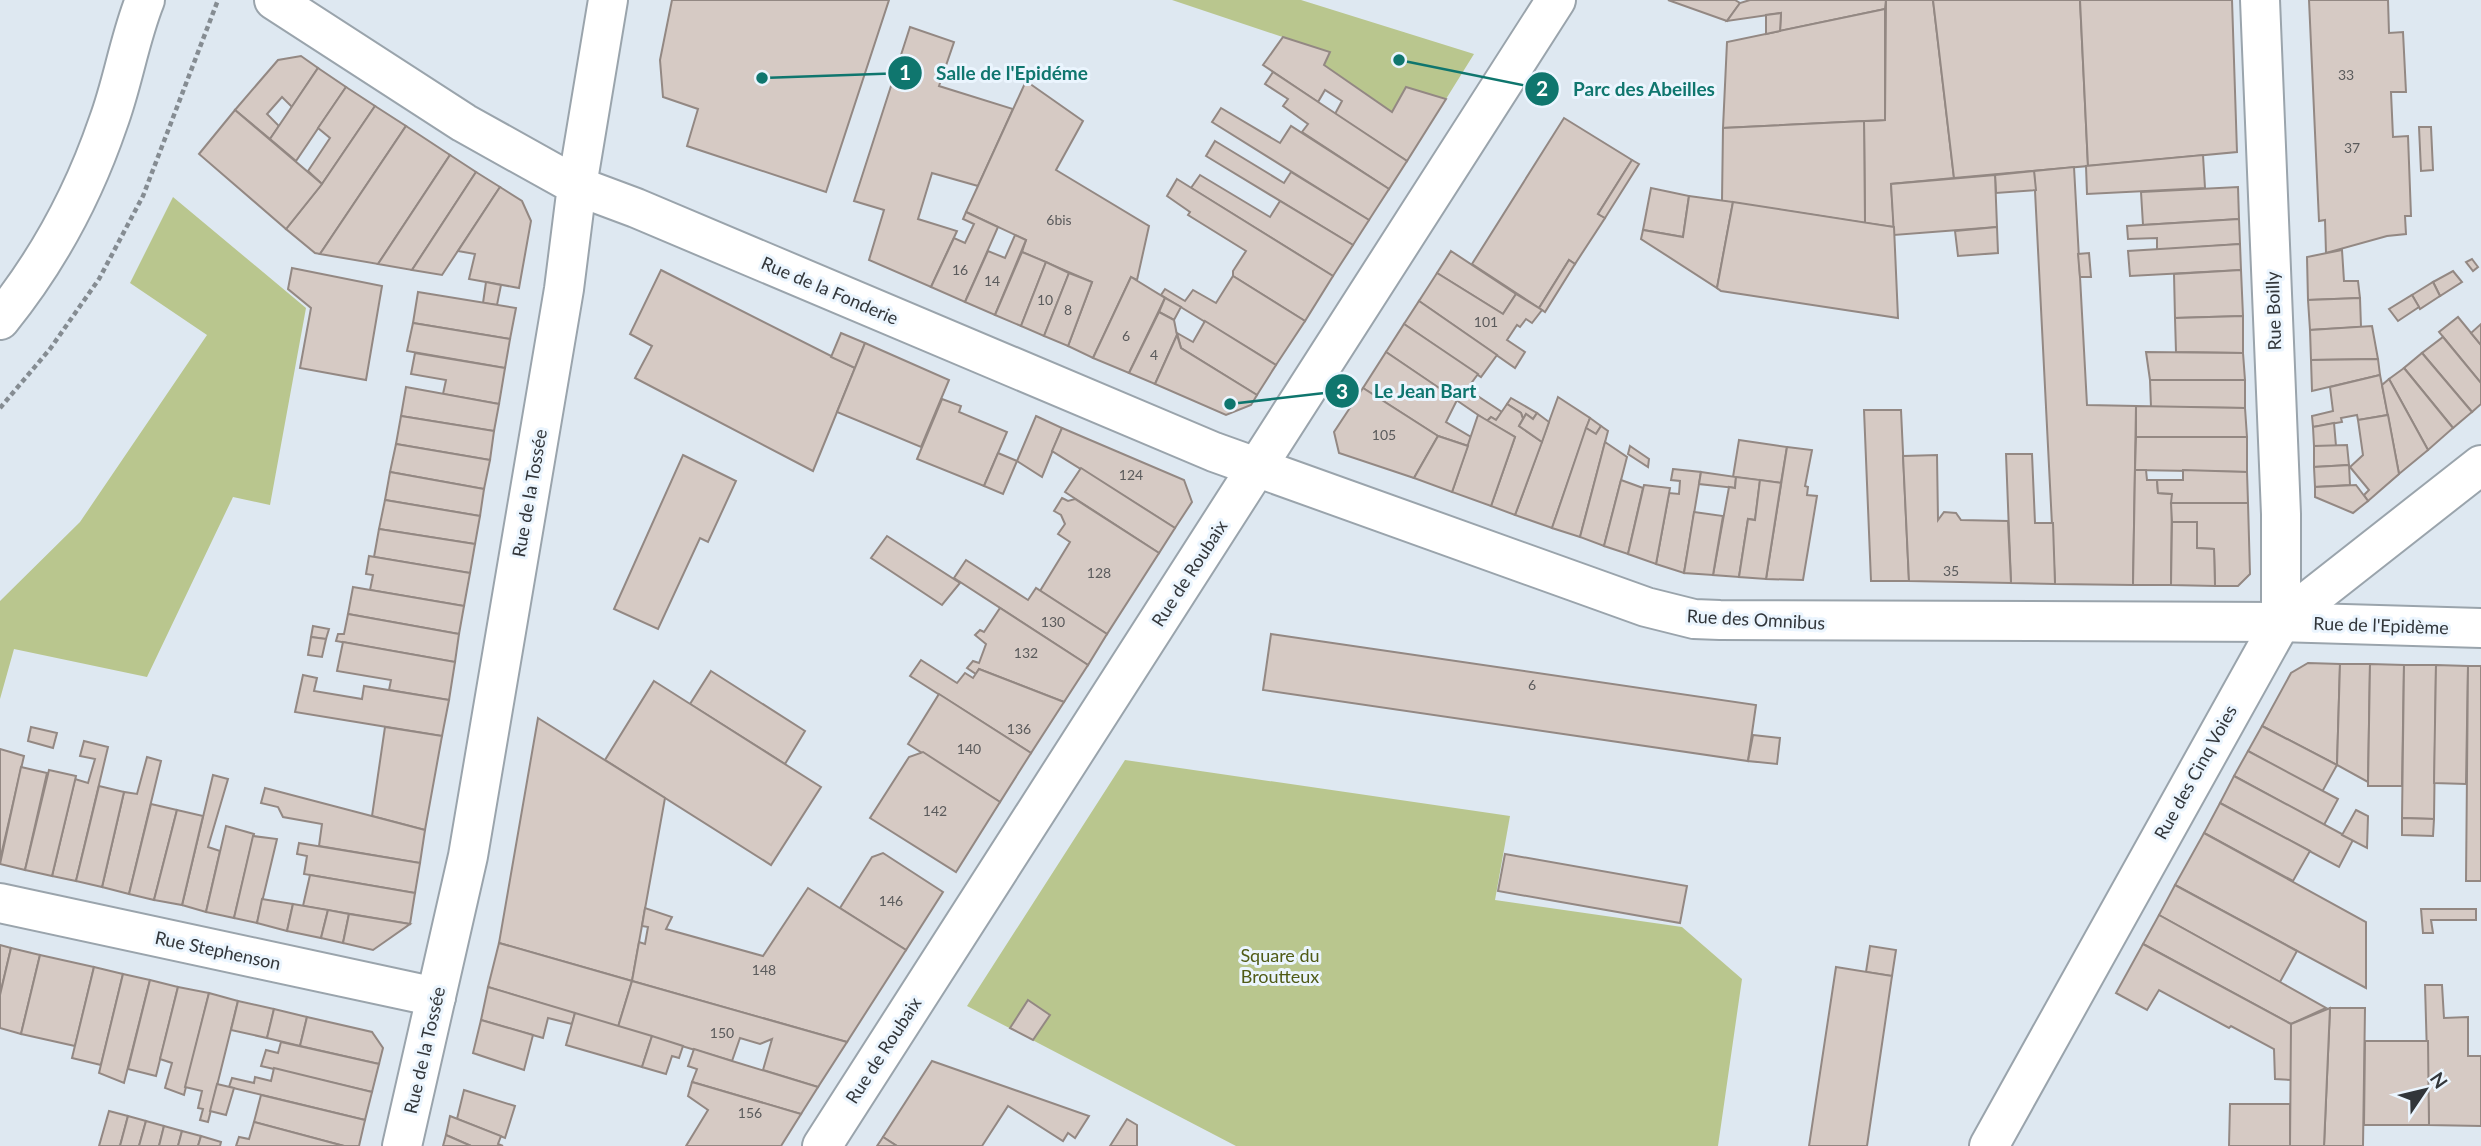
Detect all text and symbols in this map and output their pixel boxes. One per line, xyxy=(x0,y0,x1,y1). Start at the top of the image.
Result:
callout: Salle de l'Epidéme xyxy=(887,53,1102,93)
text: 1 xyxy=(899,59,911,84)
text: Salle de l'Epidéme xyxy=(936,61,1088,84)
house number: 33 xyxy=(2338,66,2354,83)
callout: Parc des Abeilles xyxy=(1524,69,1730,109)
text: 2 xyxy=(1536,75,1548,100)
text: Parc des Abeilles xyxy=(1573,77,1715,100)
house number: 37 xyxy=(2344,139,2360,156)
house number: 6bis xyxy=(1046,211,1072,228)
street label: Rue de la Fonderie xyxy=(758,251,902,329)
house number: 16 xyxy=(952,261,968,278)
street label: Rue Boilly xyxy=(2261,270,2285,351)
house number: 14 xyxy=(984,272,1000,289)
house number: 10 xyxy=(1037,291,1053,308)
house number: 8 xyxy=(1064,301,1072,318)
house number: 101 xyxy=(1474,313,1498,330)
house number: 6 xyxy=(1122,327,1130,344)
house number: 4 xyxy=(1150,346,1158,363)
callout: Le Jean Bart xyxy=(1324,371,1490,411)
text: 3 xyxy=(1336,378,1348,403)
text: Le Jean Bart xyxy=(1374,379,1476,402)
house number: 105 xyxy=(1372,426,1396,443)
street label: Rue de la Tossée xyxy=(507,427,551,559)
house number: 124 xyxy=(1119,466,1143,483)
street label: Rue de Roubaix xyxy=(1146,516,1232,630)
house number: 35 xyxy=(1943,562,1959,579)
house number: 128 xyxy=(1087,564,1111,581)
street label: Rue des Omnibus xyxy=(1686,604,1826,634)
street label: Rue de l'Epidème xyxy=(2313,612,2449,638)
house number: 130 xyxy=(1041,613,1065,630)
house number: 132 xyxy=(1014,644,1038,661)
house number: 6 xyxy=(1528,676,1536,693)
street label: Rue des Cinq Voies xyxy=(2149,701,2241,843)
house number: 136 xyxy=(1007,720,1031,737)
house number: 140 xyxy=(957,740,981,757)
house number: 142 xyxy=(923,802,947,819)
house number: 146 xyxy=(879,892,903,909)
street label: Rue Stephenson xyxy=(153,926,283,974)
park label: Square du Broutteux xyxy=(1240,944,1320,987)
house number: 148 xyxy=(752,961,776,978)
street label: Rue de la Tossée xyxy=(399,984,449,1116)
street label: Rue de Roubaix xyxy=(840,993,926,1107)
house number: 150 xyxy=(710,1024,734,1041)
north arrow xyxy=(2390,1055,2460,1125)
text: N xyxy=(2426,1067,2453,1093)
house number: 156 xyxy=(738,1104,762,1121)

